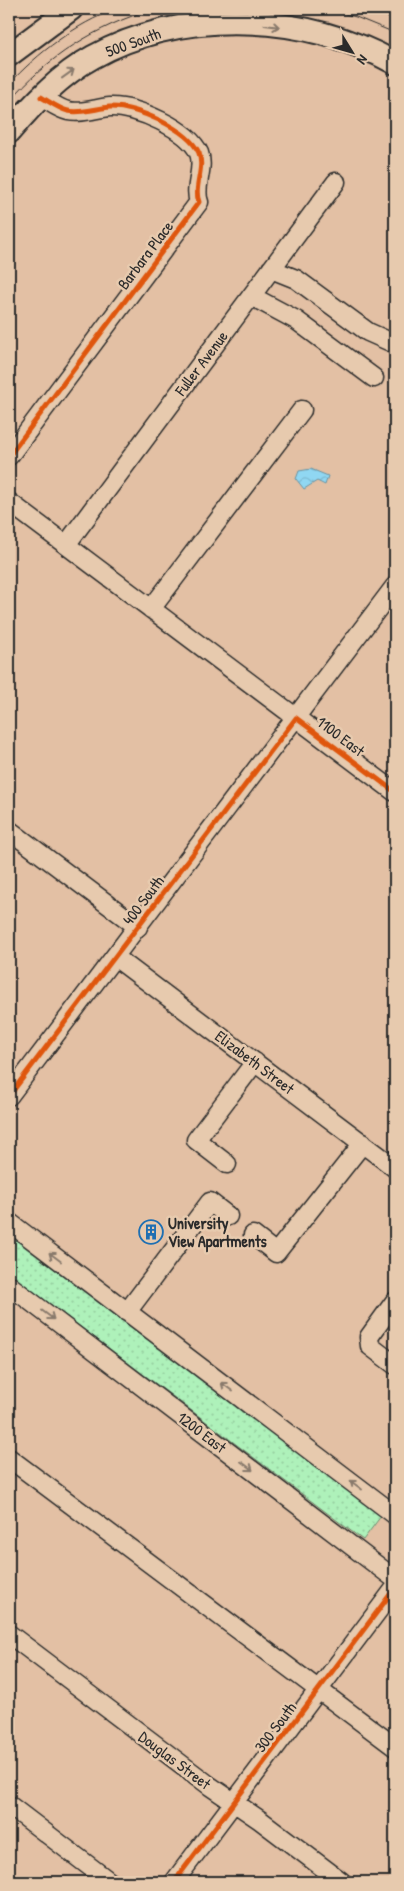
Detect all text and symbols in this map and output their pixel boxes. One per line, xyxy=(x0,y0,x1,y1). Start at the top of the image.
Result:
one-way arrow xyxy=(264,21,280,31)
street label: 500 South xyxy=(102,22,164,62)
north arrow xyxy=(326,28,376,78)
text: N xyxy=(353,51,373,69)
one-way arrow xyxy=(61,69,75,79)
street label: Barbara Place xyxy=(112,216,178,294)
street label: Fuller Avenue xyxy=(169,326,233,401)
street label: 1100 East xyxy=(313,711,370,762)
street label: 400 South xyxy=(117,871,169,929)
street label: Elizabeth Street xyxy=(211,1025,300,1099)
place label: University View Apartments xyxy=(168,1212,268,1253)
building icon: University View Apartments xyxy=(138,1219,164,1245)
one-way arrow xyxy=(49,1252,62,1263)
one-way arrow xyxy=(41,1310,55,1320)
one-way arrow xyxy=(221,1382,234,1393)
street label: 1200 East xyxy=(173,1406,232,1458)
one-way arrow xyxy=(240,1461,253,1472)
one-way arrow xyxy=(350,1480,363,1491)
street label: 300 South xyxy=(249,1697,301,1757)
street label: Douglas Street xyxy=(134,1726,216,1795)

